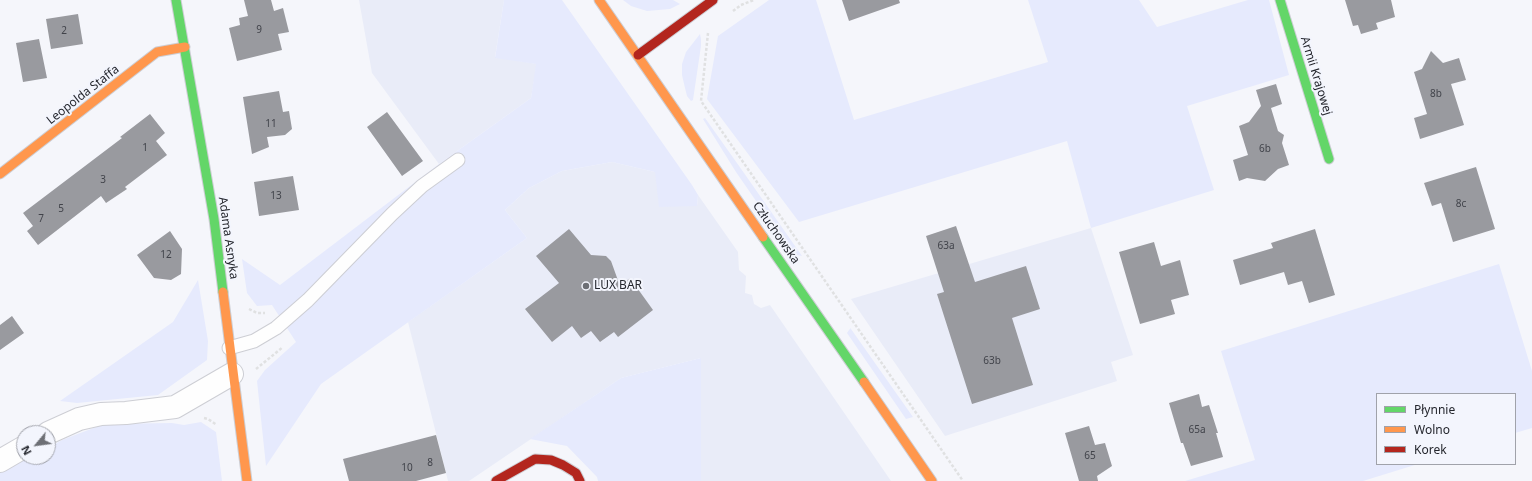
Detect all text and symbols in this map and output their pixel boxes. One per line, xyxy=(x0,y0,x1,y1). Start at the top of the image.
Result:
house number: 9 xyxy=(256,24,262,36)
house number: 2 xyxy=(61,25,67,37)
street label: Armii Krajowej xyxy=(1297,35,1335,117)
street label: Leopolda Staffa xyxy=(44,62,122,128)
house number: 8b xyxy=(1430,88,1442,100)
house number: 11 xyxy=(265,118,277,130)
house number: 1 xyxy=(142,142,148,154)
house number: 6b xyxy=(1259,143,1271,155)
house number: 3 xyxy=(100,174,106,186)
house number: 13 xyxy=(270,190,282,202)
street label: Adama Asnyka xyxy=(215,196,241,280)
house number: 8c xyxy=(1456,198,1466,210)
street label: Człuchowska xyxy=(749,199,803,267)
house number: 5 xyxy=(58,203,64,215)
house number: 7 xyxy=(38,213,44,225)
house number: 63a xyxy=(937,240,955,252)
house number: 12 xyxy=(160,249,172,261)
place label: LUX BAR xyxy=(594,279,642,293)
marker: LUX BAR xyxy=(581,281,591,291)
house number: 63b xyxy=(983,355,1001,367)
legend xyxy=(1376,393,1516,465)
text: Płynnie xyxy=(1414,401,1455,418)
text: Wolno xyxy=(1414,421,1450,438)
house number: 65a xyxy=(1188,424,1206,436)
north arrow xyxy=(16,425,56,465)
text: Korek xyxy=(1414,441,1447,458)
text: N xyxy=(17,443,35,458)
house number: 65 xyxy=(1084,450,1096,462)
house number: 8 xyxy=(427,457,433,469)
house number: 10 xyxy=(401,462,413,474)

